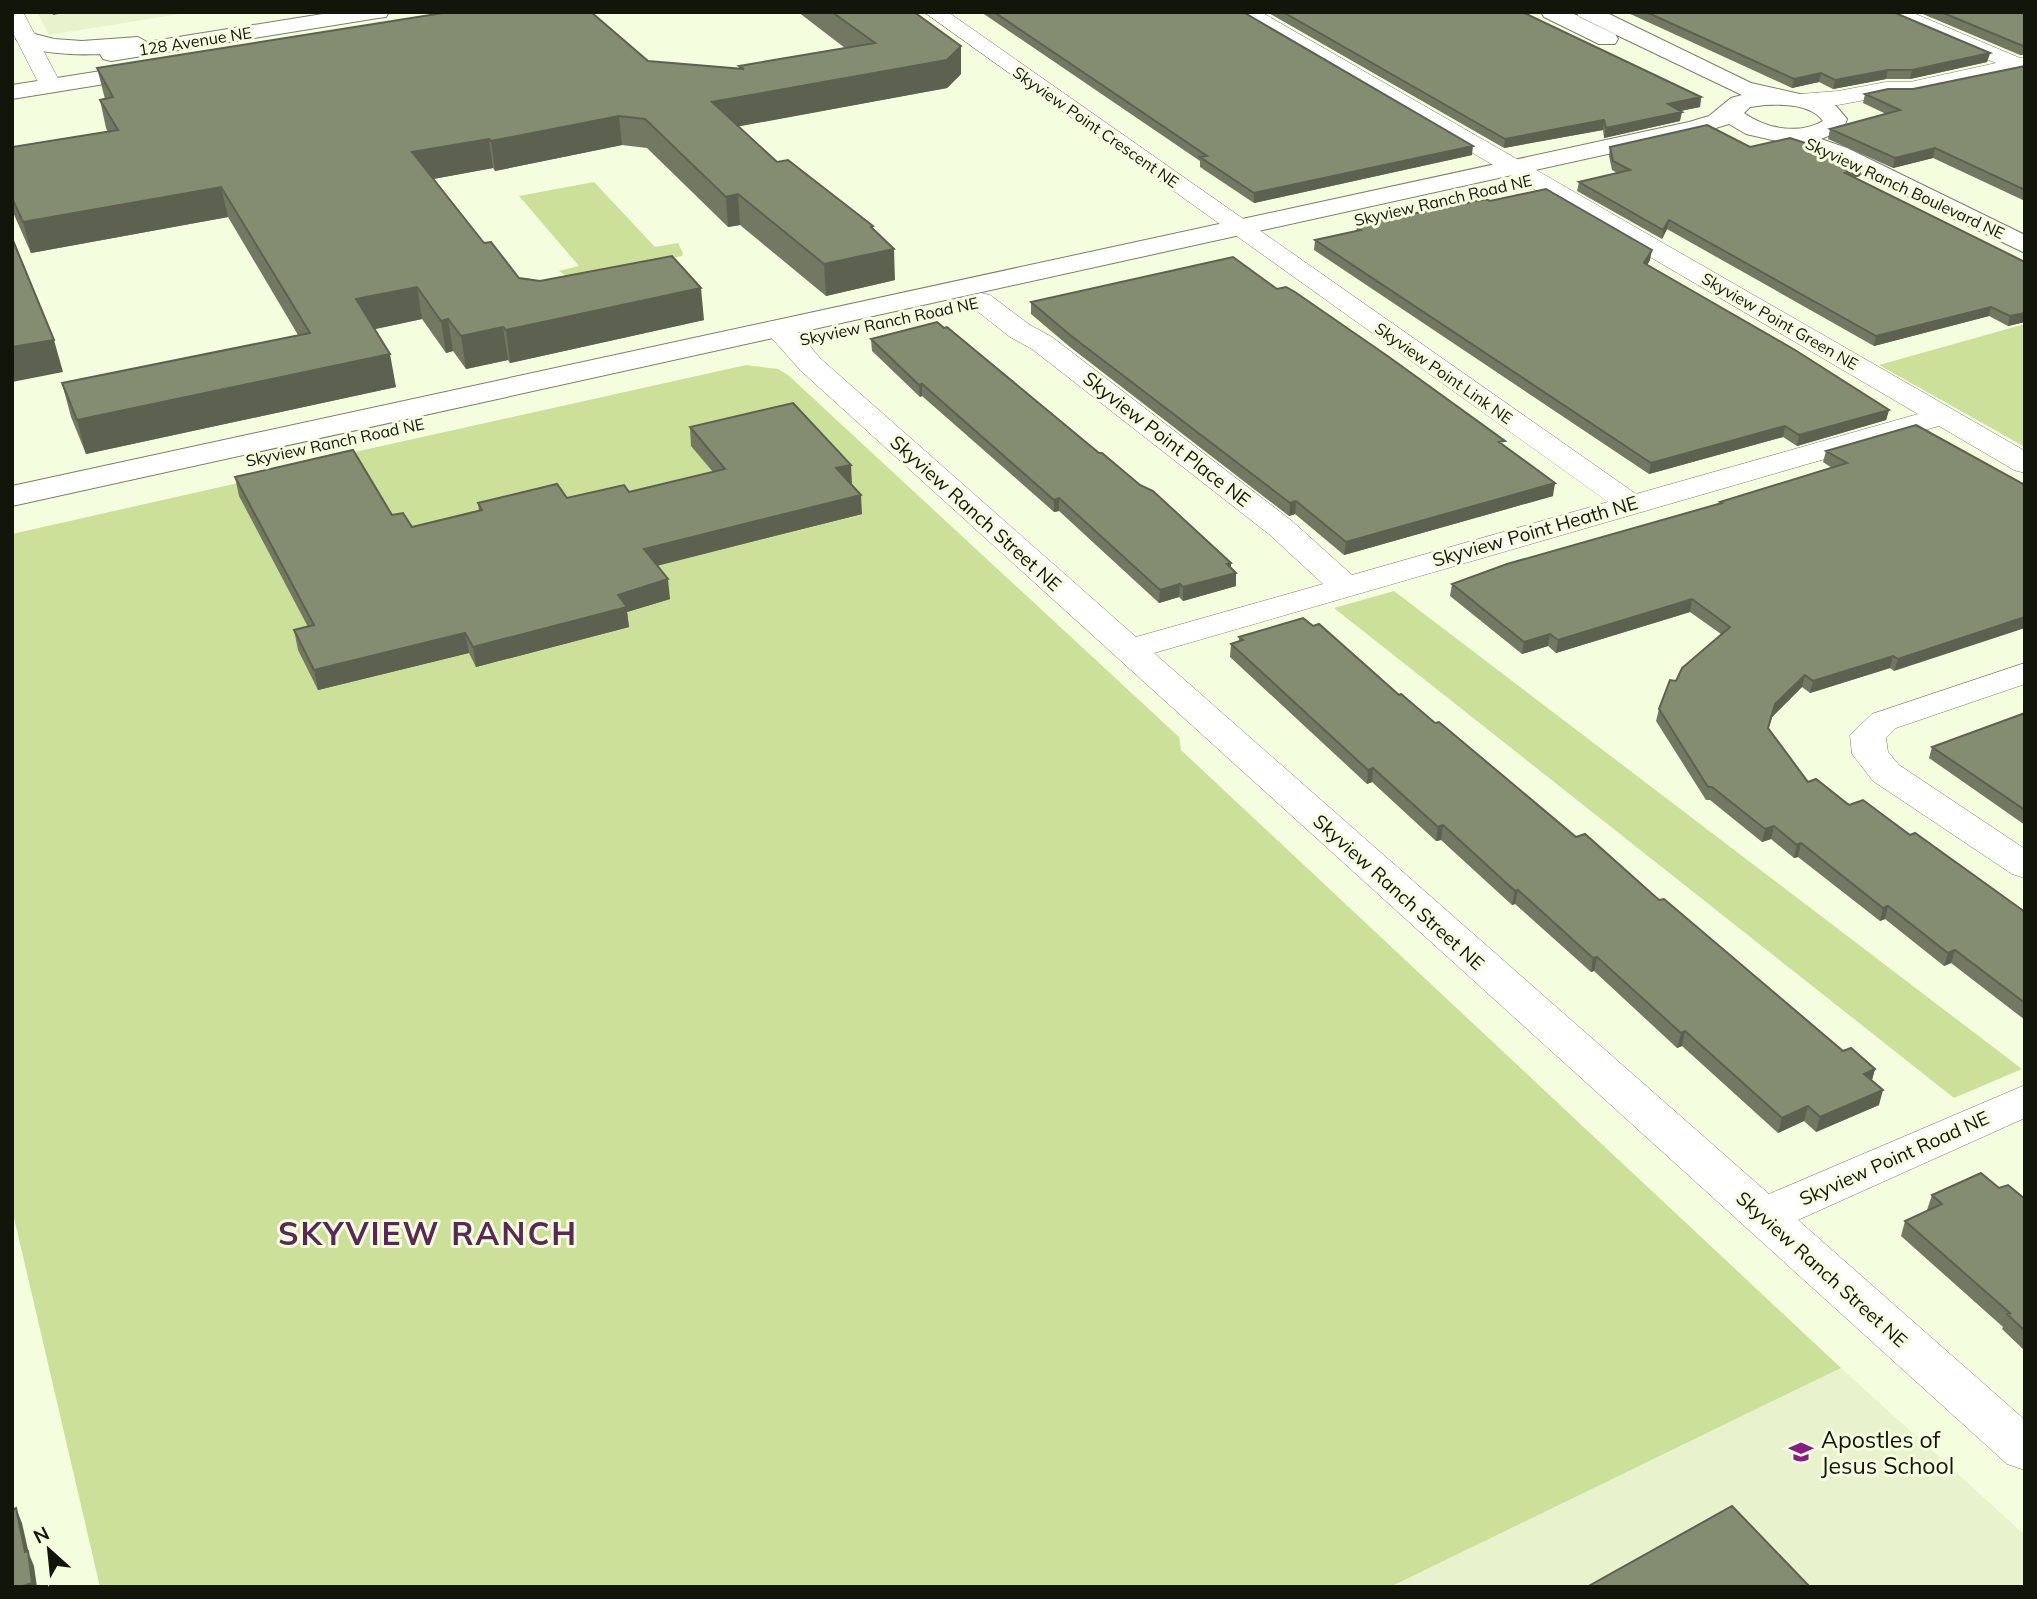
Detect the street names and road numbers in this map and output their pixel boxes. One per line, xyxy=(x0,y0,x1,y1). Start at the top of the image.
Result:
street label: 128 Avenue NE xyxy=(137,22,253,60)
street label: Skyview Point Crescent NE xyxy=(1009,62,1183,192)
street label: Skyview Ranch Boulevard NE xyxy=(1802,133,2008,243)
street label: Skyview Ranch Road NE xyxy=(1352,170,1534,230)
street label: Skyview Point Green NE xyxy=(1698,268,1862,374)
street label: Skyview Ranch Road NE xyxy=(798,292,980,350)
street label: Skyview Point Link NE xyxy=(1371,318,1517,428)
street label: Skyview Point Place NE xyxy=(1078,366,1256,512)
street label: Skyview Ranch Road NE xyxy=(244,413,426,471)
street label: Skyview Ranch Street NE xyxy=(886,430,1066,596)
street label: Skyview Point Heath NE xyxy=(1430,490,1640,572)
street label: Skyview Ranch Street NE xyxy=(1309,809,1489,975)
street label: Skyview Point Road NE xyxy=(1796,1105,1992,1211)
street label: Skyview Ranch Street NE xyxy=(1732,1186,1912,1352)

